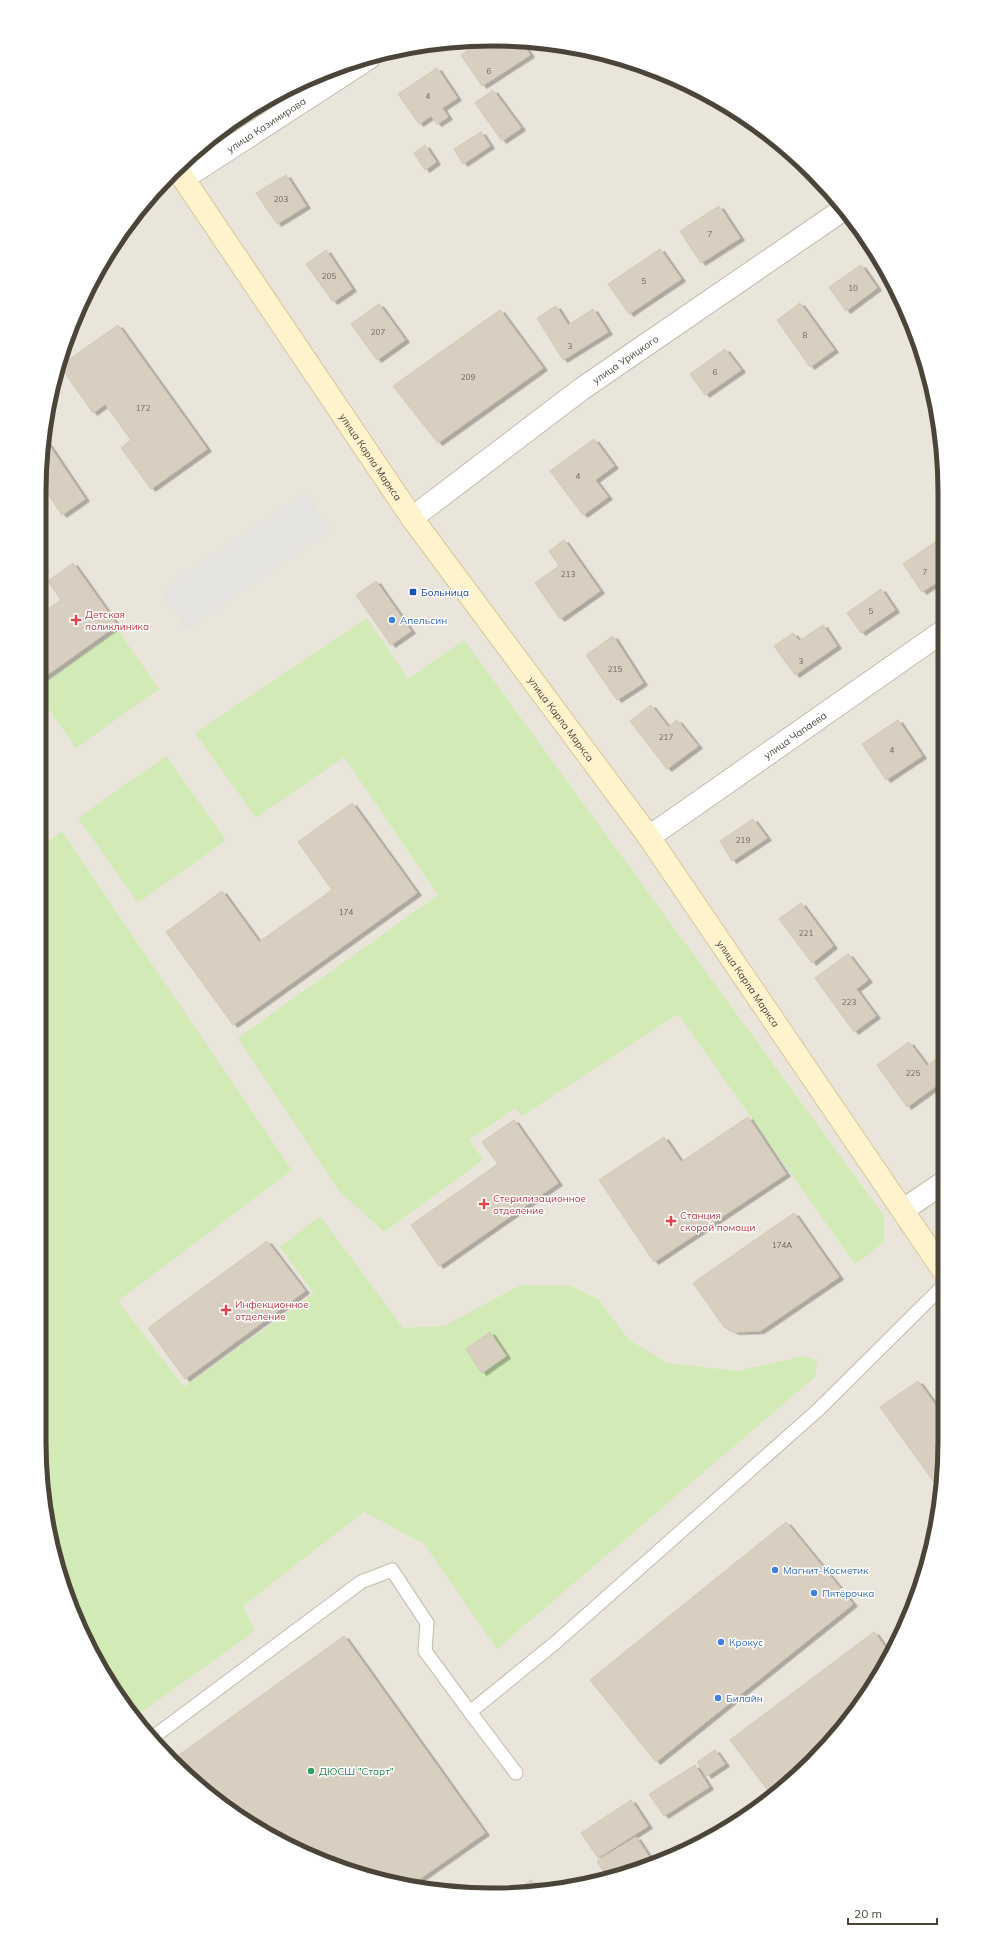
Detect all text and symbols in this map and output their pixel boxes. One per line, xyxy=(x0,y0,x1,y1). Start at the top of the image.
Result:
house number: 6 xyxy=(487,66,492,76)
house number: 4 xyxy=(426,91,431,101)
street label: улица Казимирова xyxy=(224,95,309,156)
house number: 203 xyxy=(274,194,288,204)
house number: 7 xyxy=(708,229,713,239)
house number: 205 xyxy=(322,271,336,281)
house number: 5 xyxy=(642,276,647,286)
house number: 10 xyxy=(848,283,858,293)
house number: 207 xyxy=(371,327,385,337)
house number: 8 xyxy=(803,330,808,340)
street label: улица Урицкого xyxy=(590,332,661,387)
house number: 3 xyxy=(568,341,573,351)
house number: 6 xyxy=(713,367,718,377)
house number: 209 xyxy=(461,372,475,382)
house number: 172 xyxy=(136,403,150,413)
street label: улица Карла Маркса xyxy=(336,411,404,503)
house number: 4 xyxy=(576,471,581,481)
house number: 7 xyxy=(923,567,928,577)
house number: 213 xyxy=(561,569,575,579)
place label: Больница xyxy=(421,586,469,599)
marker: Больница xyxy=(408,587,418,597)
house number: 5 xyxy=(869,606,874,616)
place label: Детская поликлиника xyxy=(85,608,149,633)
marker: Детская поликлиника xyxy=(70,614,82,626)
place label: Апельсин xyxy=(400,614,447,627)
marker: Апельсин xyxy=(387,615,397,625)
house number: 3 xyxy=(799,656,804,666)
house number: 215 xyxy=(608,664,622,674)
street label: улица Карла Маркса xyxy=(525,674,597,764)
street label: улица Чапаева xyxy=(761,709,829,762)
house number: 217 xyxy=(659,732,673,742)
house number: 4 xyxy=(890,745,895,755)
house number: 219 xyxy=(736,835,750,845)
house number: 174 xyxy=(339,907,353,917)
house number: 221 xyxy=(799,928,813,938)
street label: улица Карла Маркса xyxy=(714,938,782,1030)
house number: 223 xyxy=(842,997,856,1007)
house number: 225 xyxy=(906,1068,920,1078)
place label: Стерилизационное отделение xyxy=(493,1192,587,1217)
marker: Стерилизационное отделение xyxy=(478,1198,490,1210)
place label: Станция скорой помощи xyxy=(680,1209,755,1234)
marker: Станция скорой помощи xyxy=(665,1215,677,1227)
house number: 174А xyxy=(772,1240,792,1250)
place label: Инфекционное отделение xyxy=(235,1298,309,1323)
marker: Инфекционное отделение xyxy=(220,1304,232,1316)
place label: Магнит-Косметик xyxy=(783,1564,869,1577)
marker: Магнит-Косметик xyxy=(770,1565,780,1575)
place label: Пятёрочка xyxy=(822,1587,874,1600)
marker: Пятёрочка xyxy=(809,1588,819,1598)
place label: Крокус xyxy=(729,1636,763,1649)
marker: Крокус xyxy=(716,1637,726,1647)
place label: Билайн xyxy=(726,1692,763,1705)
marker: Билайн xyxy=(713,1693,723,1703)
place label: ДЮСШ "Старт" xyxy=(319,1765,394,1778)
marker: ДЮСШ "Старт" xyxy=(306,1766,316,1776)
scale bar xyxy=(848,1900,937,1926)
text: 20 m xyxy=(854,1906,882,1921)

